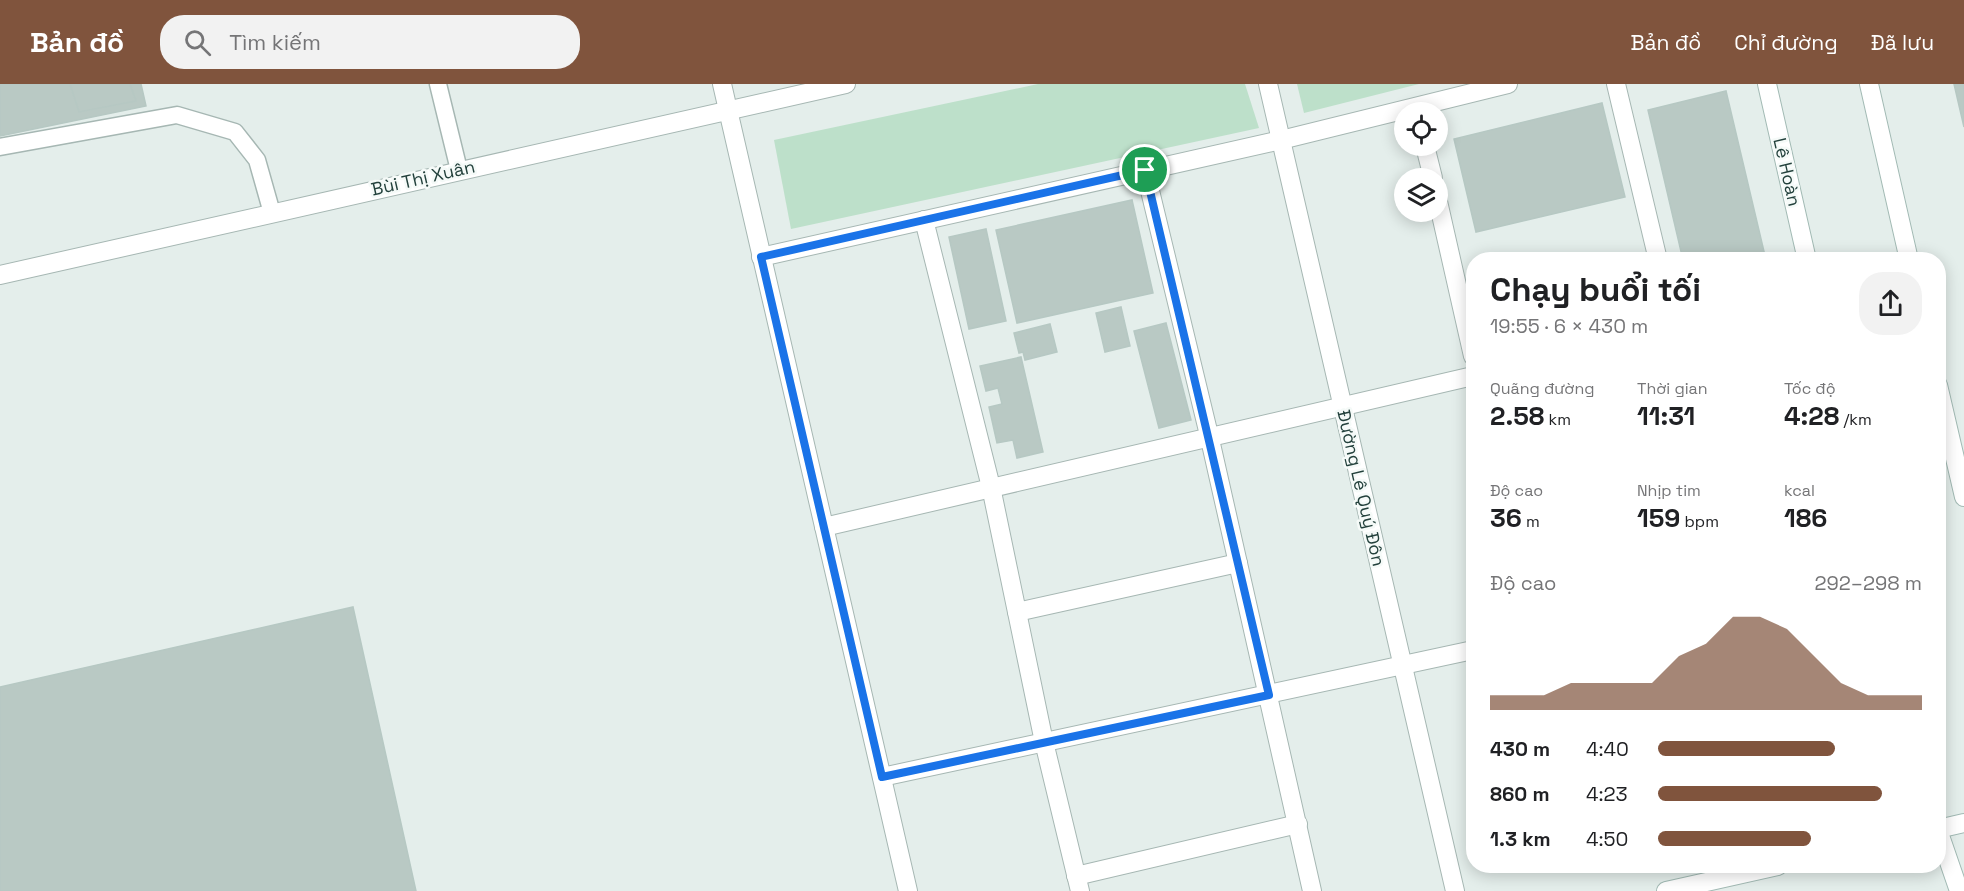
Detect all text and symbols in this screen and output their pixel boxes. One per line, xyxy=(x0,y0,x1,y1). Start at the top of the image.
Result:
search box xyxy=(160,15,580,69)
text: Bản đồ xyxy=(30,24,124,60)
icon: search xyxy=(181,26,214,59)
text: Tìm kiếm xyxy=(229,28,321,56)
text: Bản đồ xyxy=(1631,29,1701,56)
text: Chỉ đường xyxy=(1734,29,1838,56)
text: Đã lưu xyxy=(1871,29,1934,56)
map controls xyxy=(1394,102,1448,222)
button: locate xyxy=(1394,102,1448,156)
street label: Lê Hoàn xyxy=(1768,136,1806,208)
pin xyxy=(1119,144,1170,195)
icon: arrive xyxy=(1128,153,1161,186)
street label: Bùi Thị Xuân xyxy=(369,154,477,201)
button: layers xyxy=(1394,168,1448,222)
text: Chạy buổi tối xyxy=(1490,269,1701,311)
button: share xyxy=(1859,272,1922,335)
text: 19:55 · 6 × 430 m xyxy=(1490,313,1648,339)
text: Quãng đường xyxy=(1490,378,1595,399)
text: Thời gian xyxy=(1637,378,1708,399)
text: Tốc độ xyxy=(1784,378,1836,399)
text: 2.58 xyxy=(1490,399,1544,433)
text: 11:31 xyxy=(1637,399,1695,433)
text: 4:28 xyxy=(1784,399,1839,433)
street label: Đường Lê Quý Đôn xyxy=(1332,407,1391,568)
text: km xyxy=(1544,409,1571,430)
text: /km xyxy=(1839,409,1872,430)
text: Độ cao xyxy=(1490,480,1543,501)
text: Nhịp tim xyxy=(1637,480,1701,501)
text: kcal xyxy=(1784,480,1815,501)
text: 36 xyxy=(1490,501,1522,535)
text: 159 xyxy=(1637,501,1680,535)
text: 186 xyxy=(1784,501,1827,535)
text: m xyxy=(1522,511,1540,532)
text: bpm xyxy=(1680,511,1719,532)
text: Độ cao xyxy=(1490,570,1556,596)
text: 292–298 m xyxy=(1815,570,1922,596)
text: 430 m xyxy=(1490,736,1550,762)
text: 4:40 xyxy=(1586,736,1629,762)
text: 860 m xyxy=(1490,781,1549,807)
text: 4:23 xyxy=(1586,781,1628,807)
text: 1.3 km xyxy=(1490,826,1551,852)
text: 4:50 xyxy=(1586,826,1628,852)

